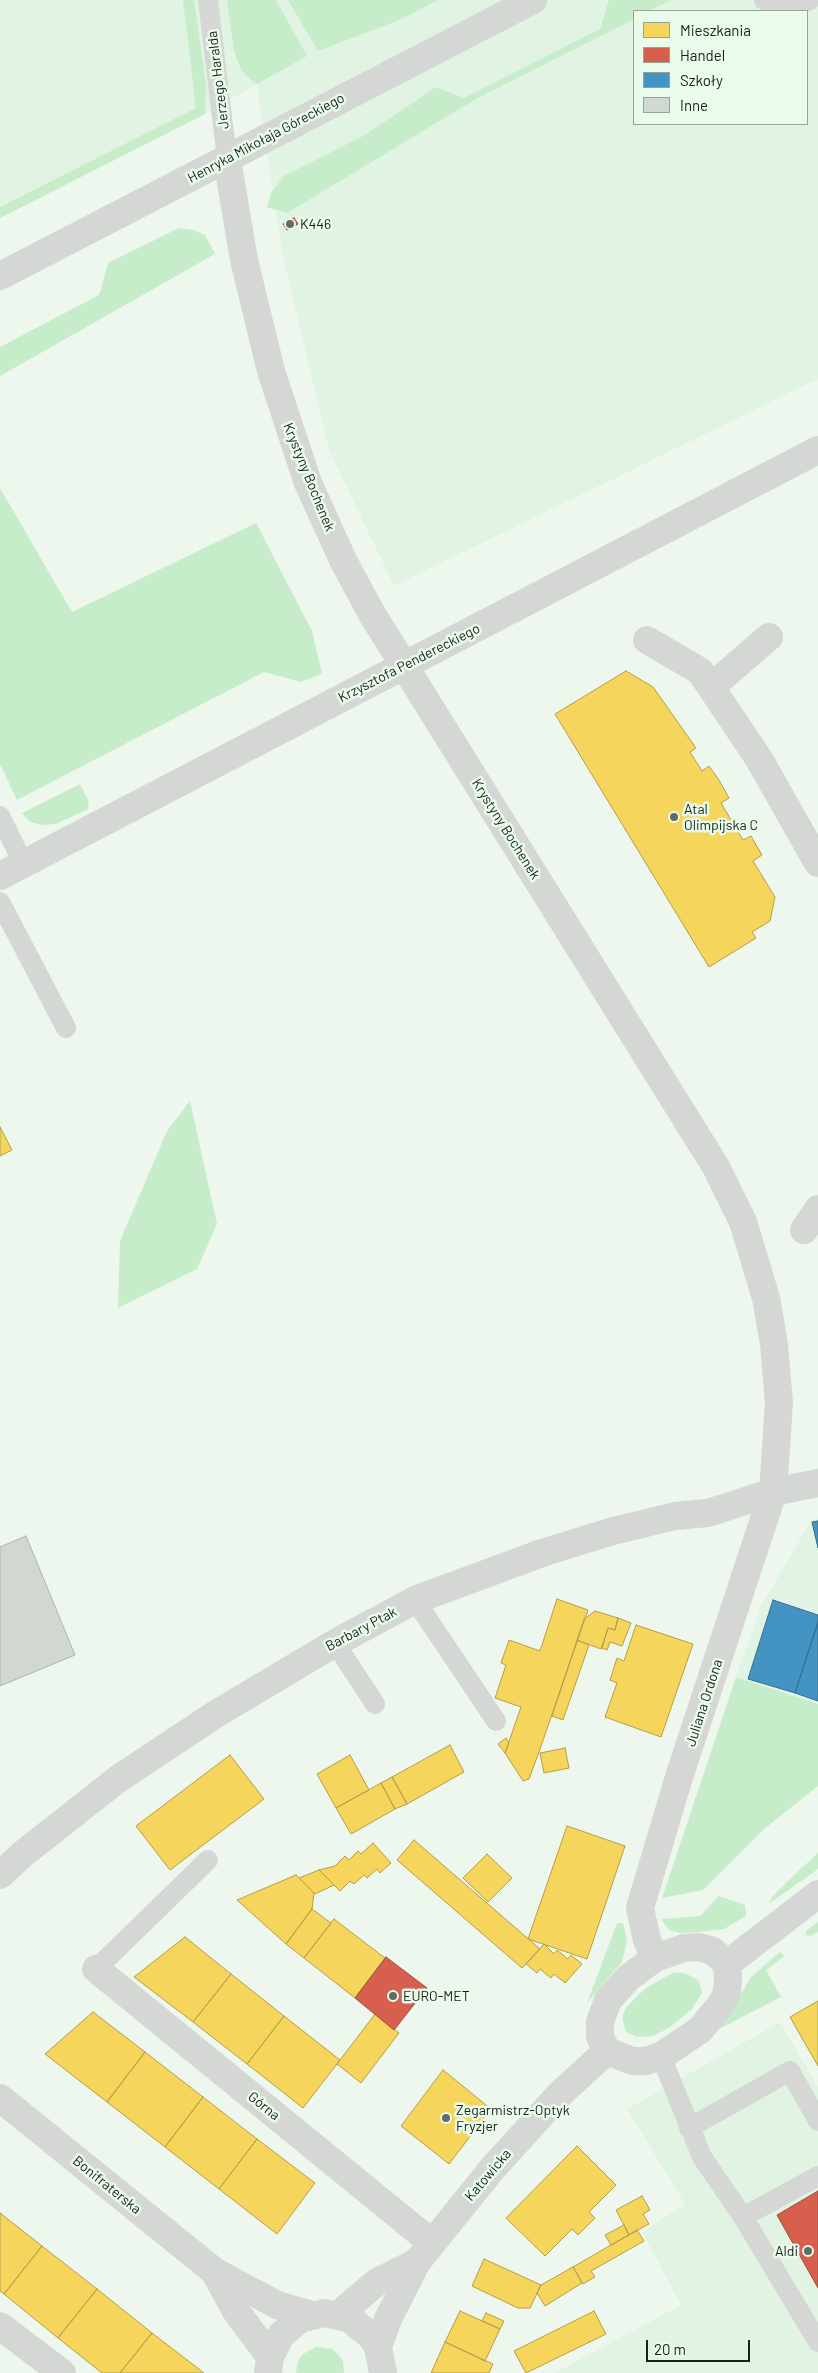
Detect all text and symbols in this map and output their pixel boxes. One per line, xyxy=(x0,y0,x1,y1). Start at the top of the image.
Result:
legend xyxy=(633,10,808,125)
text: Mieszkania xyxy=(680,21,751,39)
street label: Jerzego Haralda xyxy=(204,30,232,130)
text: Handel xyxy=(680,46,725,64)
text: Szkoły xyxy=(680,71,723,89)
street label: Henryka Mikołaja Góreckiego xyxy=(185,89,347,187)
text: Inne xyxy=(680,96,708,114)
place label: K446 xyxy=(300,216,331,232)
marker: K446 xyxy=(284,218,296,230)
street label: Krystyny Bochenek xyxy=(280,420,338,534)
street label: Krzysztofa Pendereckiego xyxy=(335,620,483,706)
street label: Krystyny Bochenek xyxy=(468,776,544,882)
place label: Atal Olimpijska C xyxy=(684,801,758,834)
marker: Atal Olimpijska C xyxy=(668,811,680,823)
street label: Barbary Ptak xyxy=(323,1603,399,1655)
street label: Juliana Ordona xyxy=(682,1657,726,1749)
place label: EURO-MET xyxy=(403,1988,470,2004)
marker: EURO-MET xyxy=(387,1990,399,2002)
street label: Górna xyxy=(245,2088,283,2124)
place label: Zegarmistrz-Optyk Fryzjer xyxy=(456,2102,570,2134)
marker: Zegarmistrz-Optyk Fryzjer xyxy=(440,2112,452,2124)
street label: Katowicka xyxy=(461,2146,515,2204)
street label: Bonifraterska xyxy=(70,2152,144,2218)
place label: Aldi xyxy=(775,2243,798,2259)
marker: Aldi xyxy=(802,2245,814,2257)
scale bar xyxy=(648,2330,752,2362)
text: 20 m xyxy=(654,2340,686,2358)

